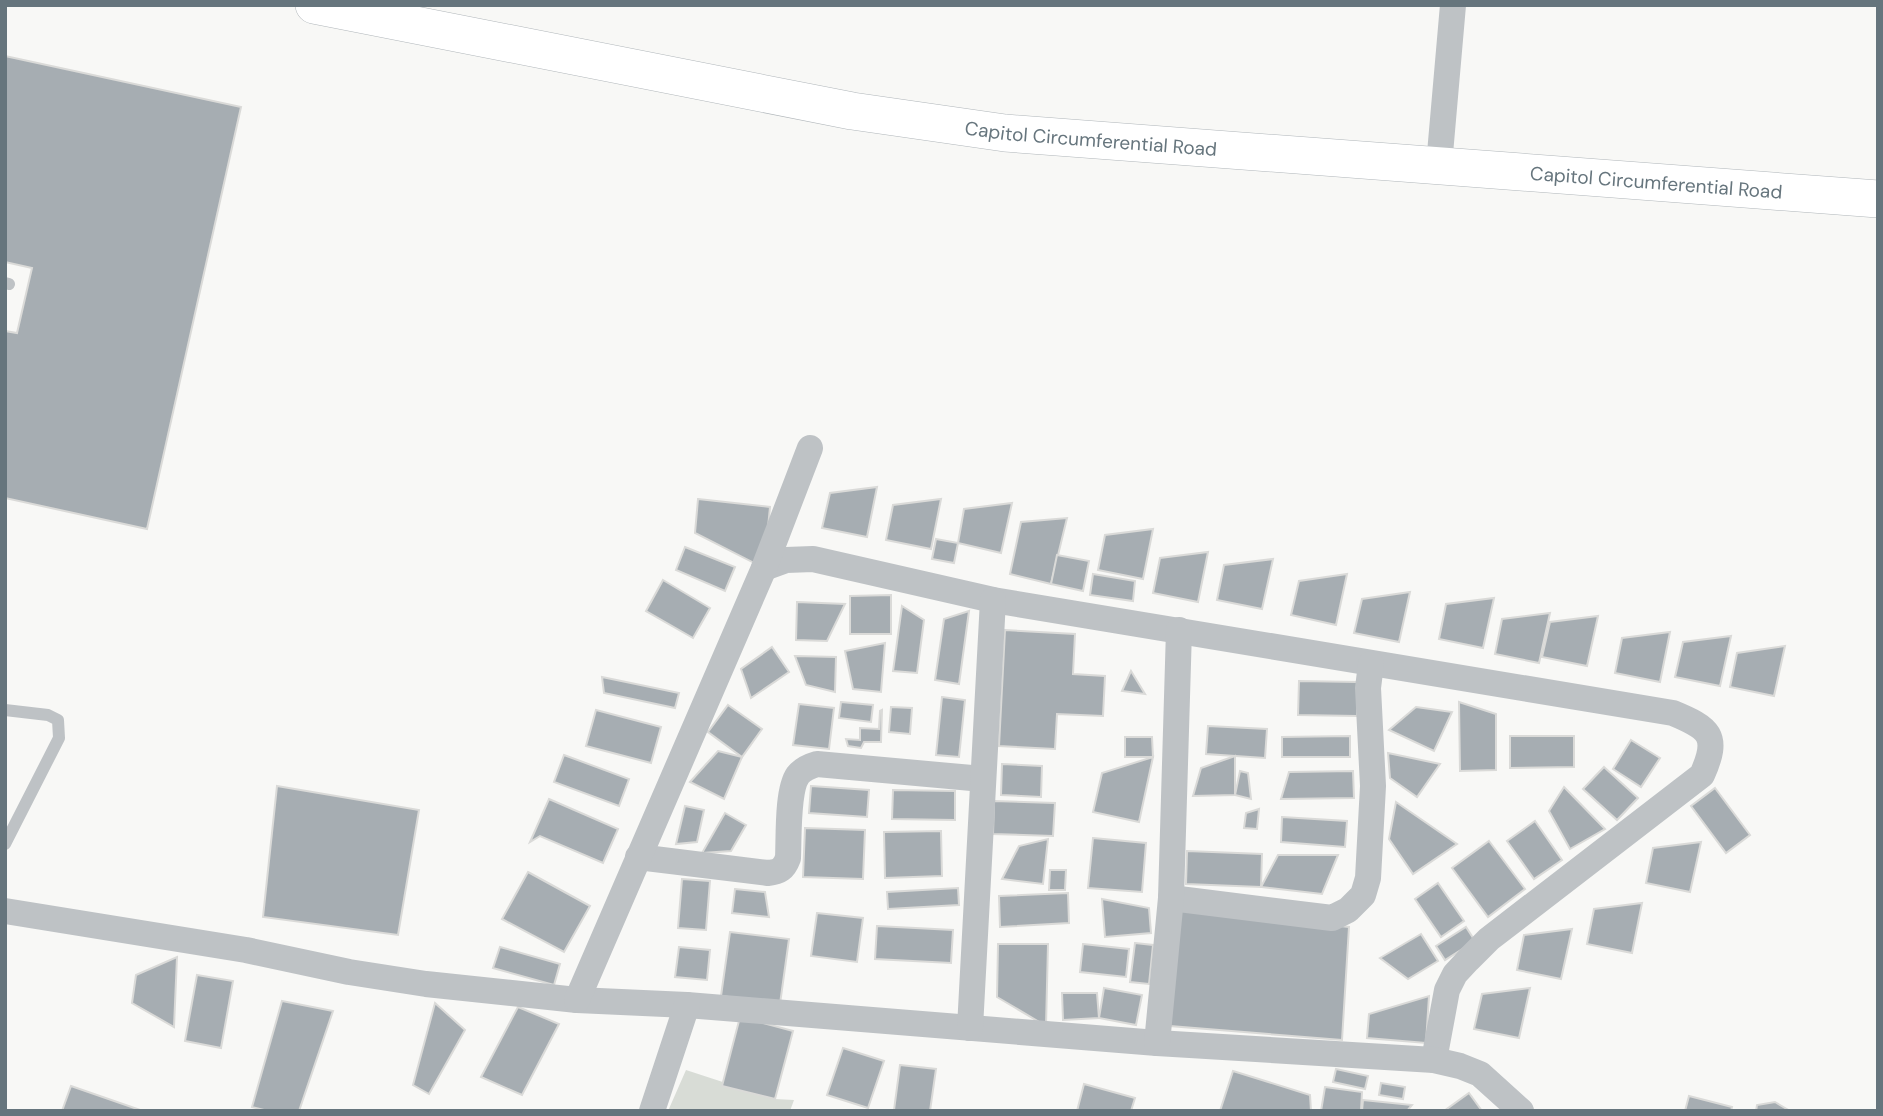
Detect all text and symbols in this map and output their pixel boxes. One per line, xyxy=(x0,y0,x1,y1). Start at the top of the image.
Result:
street label: Capitol Circumferential Road xyxy=(963,115,1218,161)
street label: Capitol Circumferential Road xyxy=(1529,160,1783,204)

